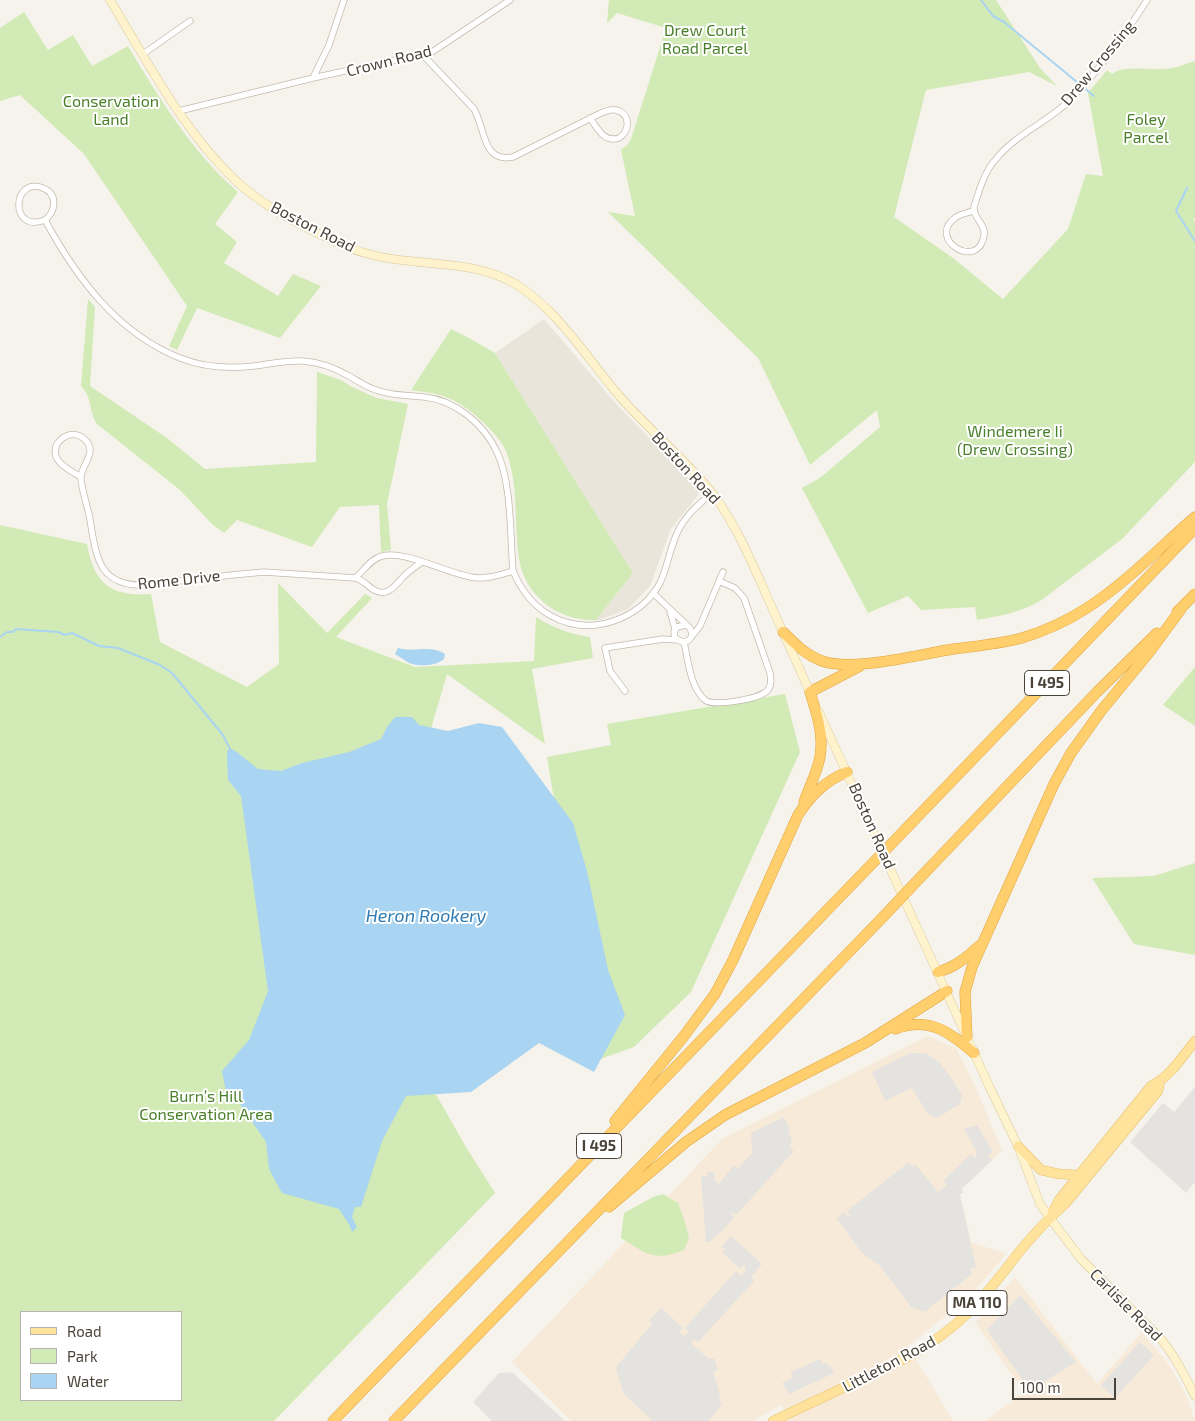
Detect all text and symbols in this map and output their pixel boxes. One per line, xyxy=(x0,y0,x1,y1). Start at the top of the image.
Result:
street label: Drew Crossing xyxy=(1057,17,1139,109)
park label: Drew Court Road Parcel xyxy=(662,21,748,59)
street label: Crown Road xyxy=(344,41,434,81)
park label: Conservation Land xyxy=(63,92,159,130)
park label: Foley Parcel xyxy=(1123,110,1169,148)
street label: Boston Road xyxy=(268,198,358,256)
park label: Windemere Ii (Drew Crossing) xyxy=(957,422,1073,460)
street label: Boston Road xyxy=(648,428,724,508)
street label: Rome Drive xyxy=(137,566,221,594)
road number: I 495 xyxy=(1024,670,1070,696)
street label: Boston Road xyxy=(845,780,899,872)
water label: Heron Rookery xyxy=(366,905,486,927)
park label: Burn’s Hill Conservation Area xyxy=(139,1087,273,1125)
road number: I 495 xyxy=(576,1134,622,1158)
street label: Carlisle Road xyxy=(1086,1265,1166,1345)
road number: MA 110 xyxy=(947,1290,1007,1316)
legend xyxy=(20,1311,182,1401)
text: Road xyxy=(67,1322,102,1340)
street label: Littleton Road xyxy=(839,1331,939,1397)
text: Park xyxy=(67,1347,98,1365)
scale bar xyxy=(1015,1368,1119,1400)
text: Water xyxy=(67,1372,109,1390)
text: 100 m xyxy=(1020,1378,1061,1396)

